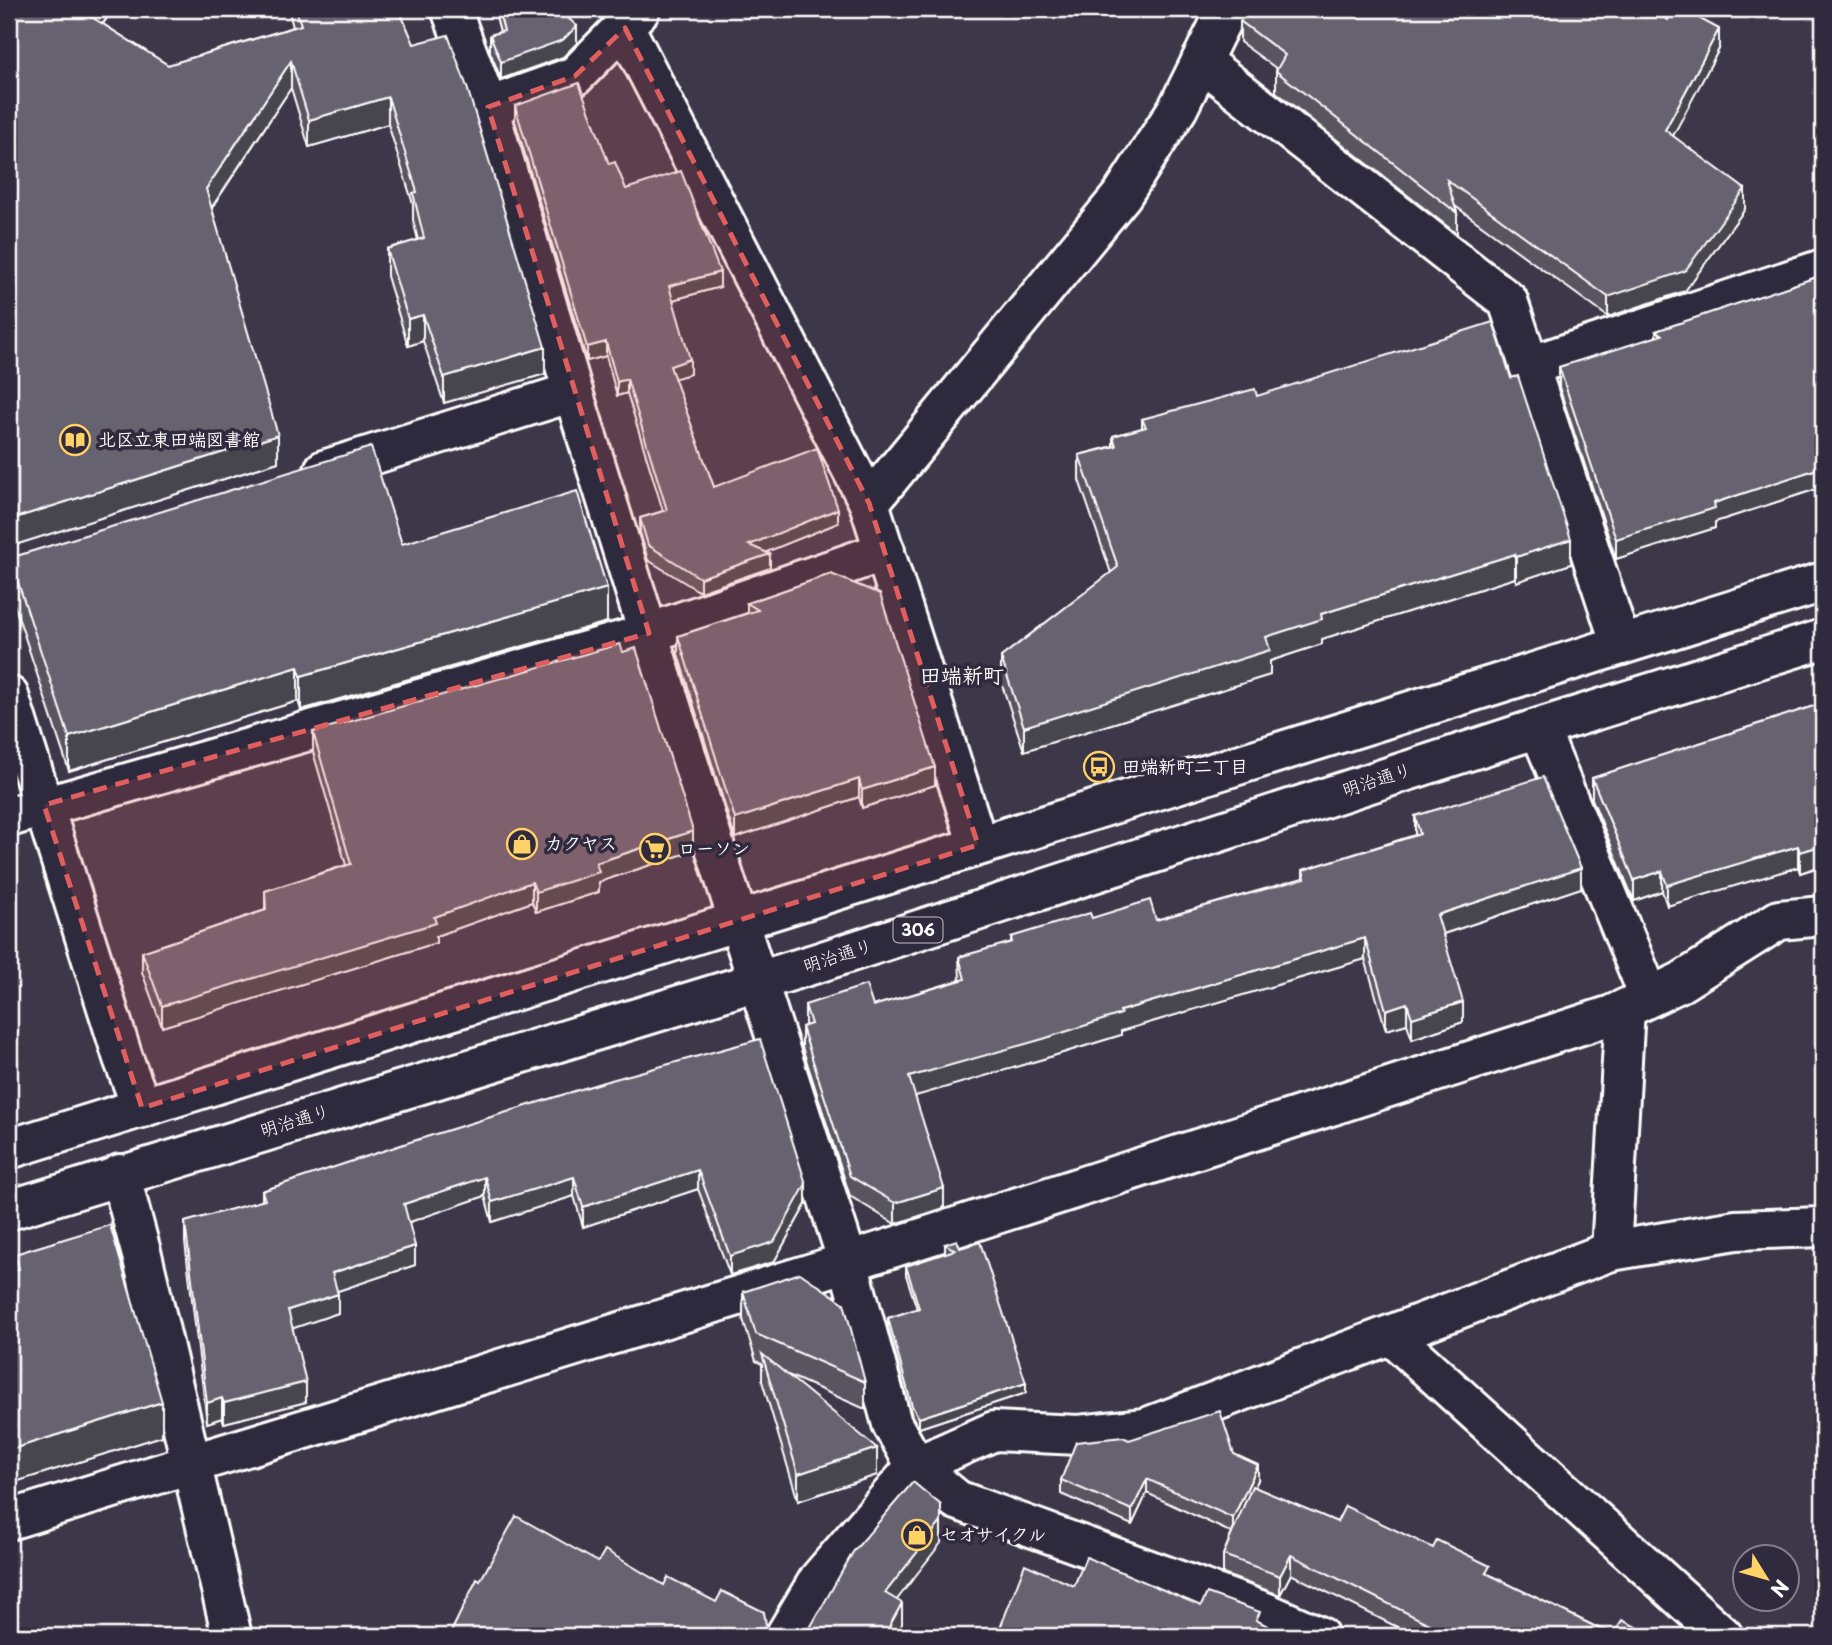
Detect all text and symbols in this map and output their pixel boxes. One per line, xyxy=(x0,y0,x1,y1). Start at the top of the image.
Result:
library icon: 北区立東田端図書館 xyxy=(58,423,92,457)
place label: 北区立東田端図書館 xyxy=(98,425,260,452)
district label: 田端新町 xyxy=(920,658,1004,690)
bus stop icon: 田端新町二丁目 xyxy=(1082,750,1116,784)
place label: 田端新町二丁目 xyxy=(1122,752,1248,779)
street label: 明治通り xyxy=(1338,755,1415,803)
shop icon: カクヤス xyxy=(505,827,539,861)
place label: カクヤス xyxy=(545,829,617,856)
supermarket icon: ローソン xyxy=(638,832,672,866)
place label: ローソン xyxy=(678,834,750,861)
road number: 306 xyxy=(894,918,942,942)
street label: 明治通り xyxy=(799,931,876,979)
street label: 明治通り xyxy=(256,1096,333,1143)
shop icon: セオサイクル xyxy=(900,1518,934,1552)
place label: セオサイクル xyxy=(940,1520,1046,1547)
north arrow xyxy=(1730,1544,1800,1614)
text: N xyxy=(1765,1574,1796,1603)

